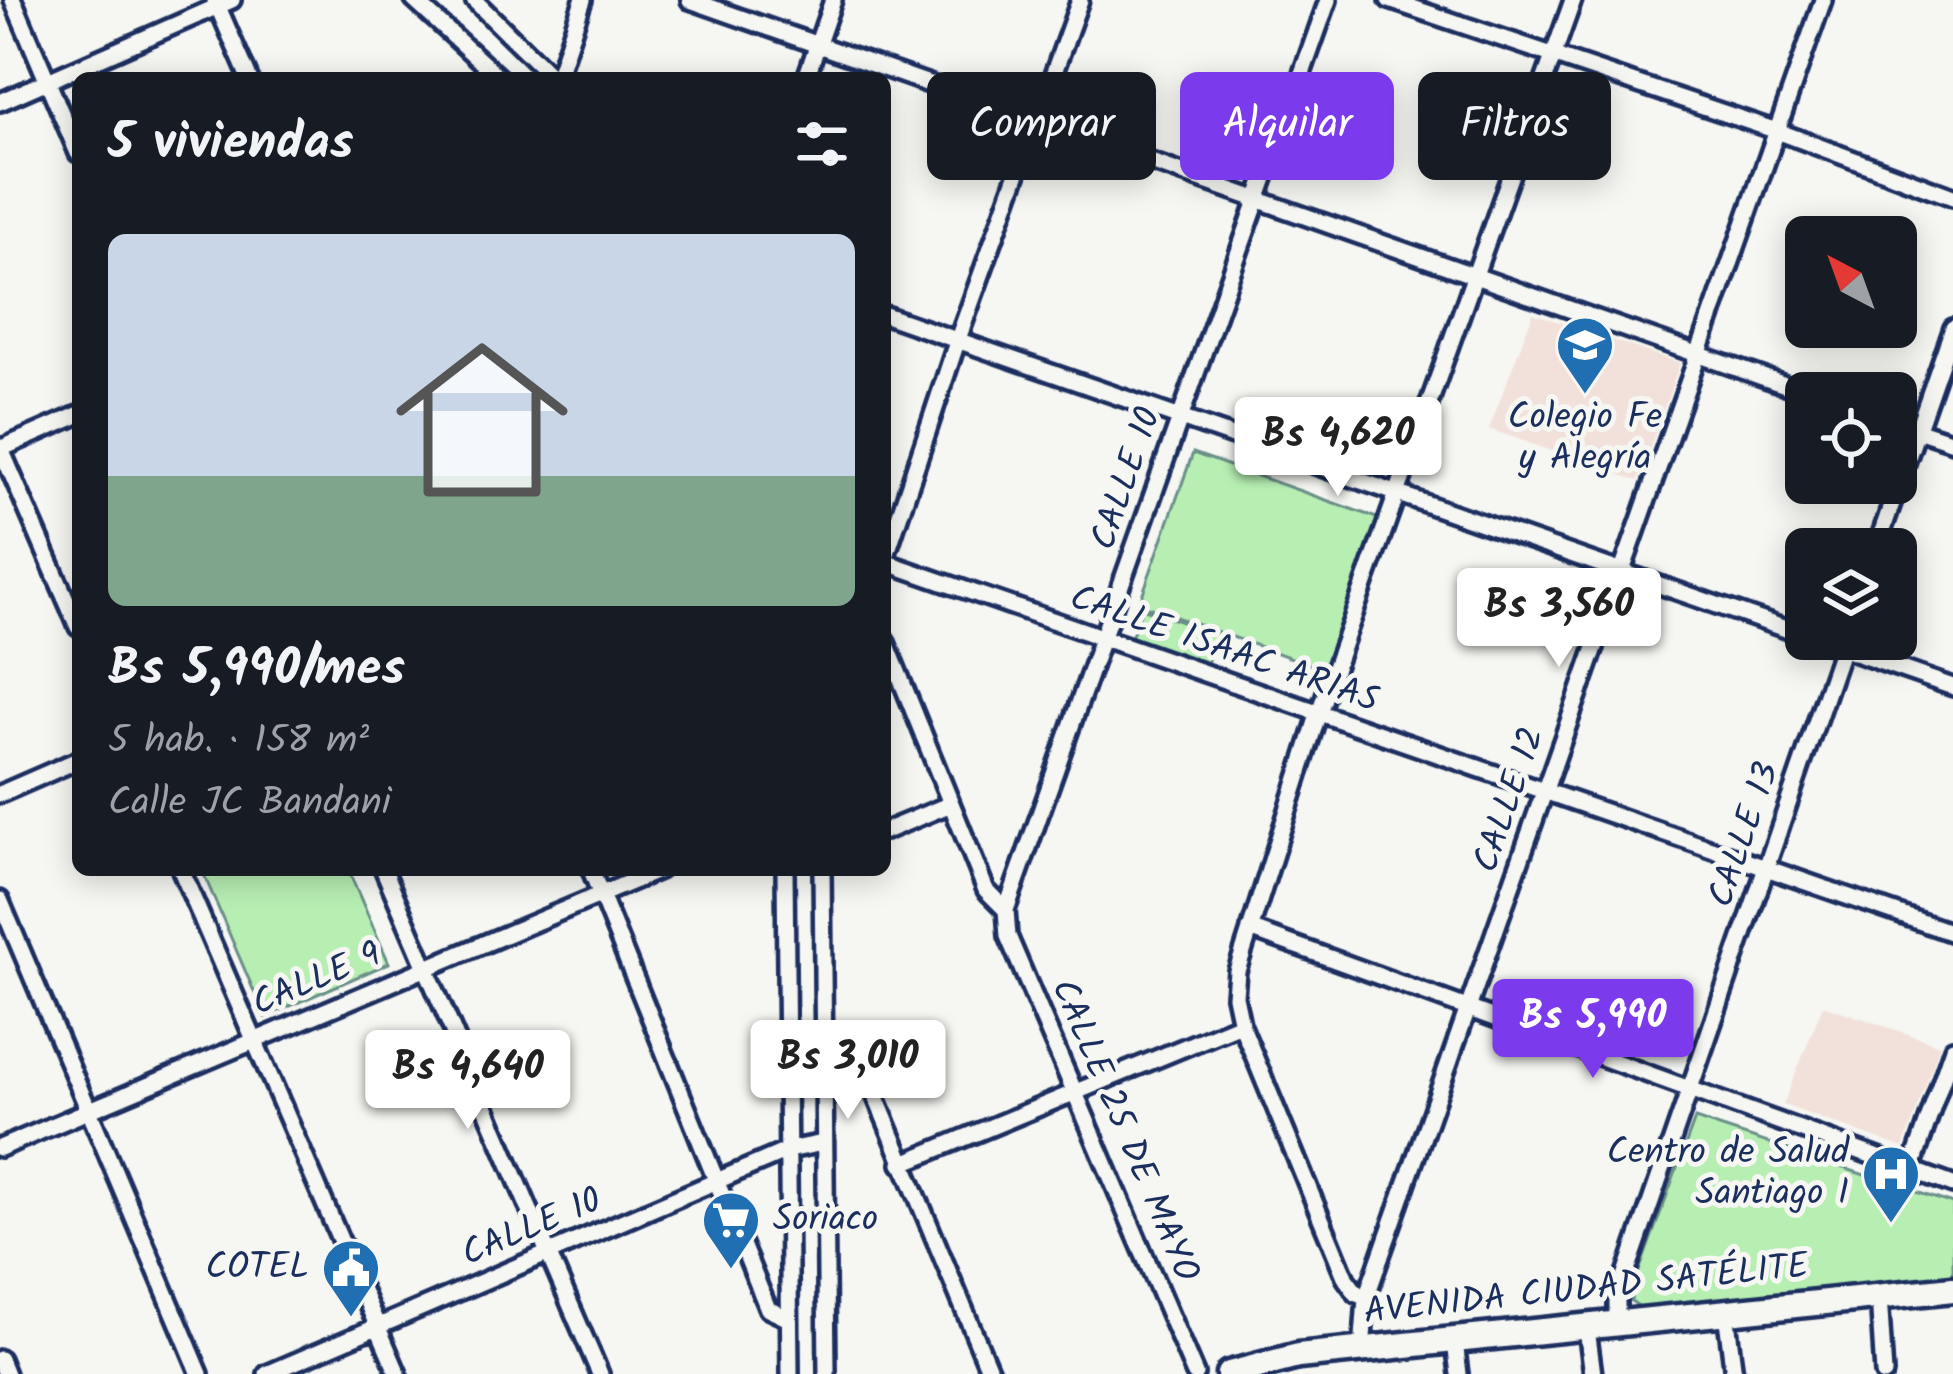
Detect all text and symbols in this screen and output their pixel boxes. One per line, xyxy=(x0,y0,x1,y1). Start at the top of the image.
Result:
chip: Comprar xyxy=(927,72,1156,180)
chip: Alquilar xyxy=(1180,72,1394,180)
chip: Filtros xyxy=(1418,72,1611,180)
text: 5 viviendas xyxy=(108,104,353,185)
icon: filters xyxy=(789,111,855,177)
north arrow xyxy=(1785,216,1917,348)
map controls xyxy=(1785,216,1917,660)
icon: home xyxy=(374,312,590,528)
school or university icon: Colegio Fe y Alegría xyxy=(1554,314,1616,396)
button: locate xyxy=(1785,372,1917,504)
place label: Colegio Fe y Alegría xyxy=(1508,390,1662,488)
pin: Bs 4,620 xyxy=(1214,397,1462,499)
street label: CALLE 10 xyxy=(1076,400,1178,558)
text: Bs 4,620 xyxy=(1262,405,1414,467)
button: layers xyxy=(1785,528,1917,660)
pin: Bs 3,560 xyxy=(1435,568,1683,670)
street label: CALLE ISAAC ARIAS xyxy=(1062,570,1386,730)
text: Bs 3,560 xyxy=(1484,576,1634,638)
text: Bs 5,990/mes xyxy=(108,630,405,711)
text: 5 hab. · 158 m² xyxy=(108,711,369,773)
street label: CALLE 12 xyxy=(1459,720,1561,880)
street label: CALLE 13 xyxy=(1694,755,1796,915)
text: Calle JC Bandani xyxy=(108,773,391,835)
street label: CALLE 9 xyxy=(243,927,391,1033)
street label: CALLE 25 DE MAYO xyxy=(1034,970,1214,1292)
pin: Bs 5,990 xyxy=(1469,979,1717,1081)
text: Bs 5,990 xyxy=(1520,987,1667,1049)
pin: Bs 3,010 xyxy=(724,1020,972,1122)
text: Bs 3,010 xyxy=(778,1028,918,1090)
pin: Bs 4,640 xyxy=(344,1030,592,1132)
text: Bs 4,640 xyxy=(392,1038,544,1100)
place label: Centro de Salud Santiago I xyxy=(1607,1125,1850,1223)
hospital icon: Centro de Salud Santiago I xyxy=(1860,1143,1922,1225)
street label: CALLE 10 xyxy=(453,1173,611,1283)
supermarket icon: Soriaco xyxy=(700,1189,762,1271)
place label: Soriaco xyxy=(773,1192,878,1249)
public building icon: COTEL xyxy=(320,1237,382,1319)
street label: AVENIDA CIUDAD SATÉLITE xyxy=(1361,1238,1812,1342)
place label: COTEL xyxy=(205,1240,309,1297)

